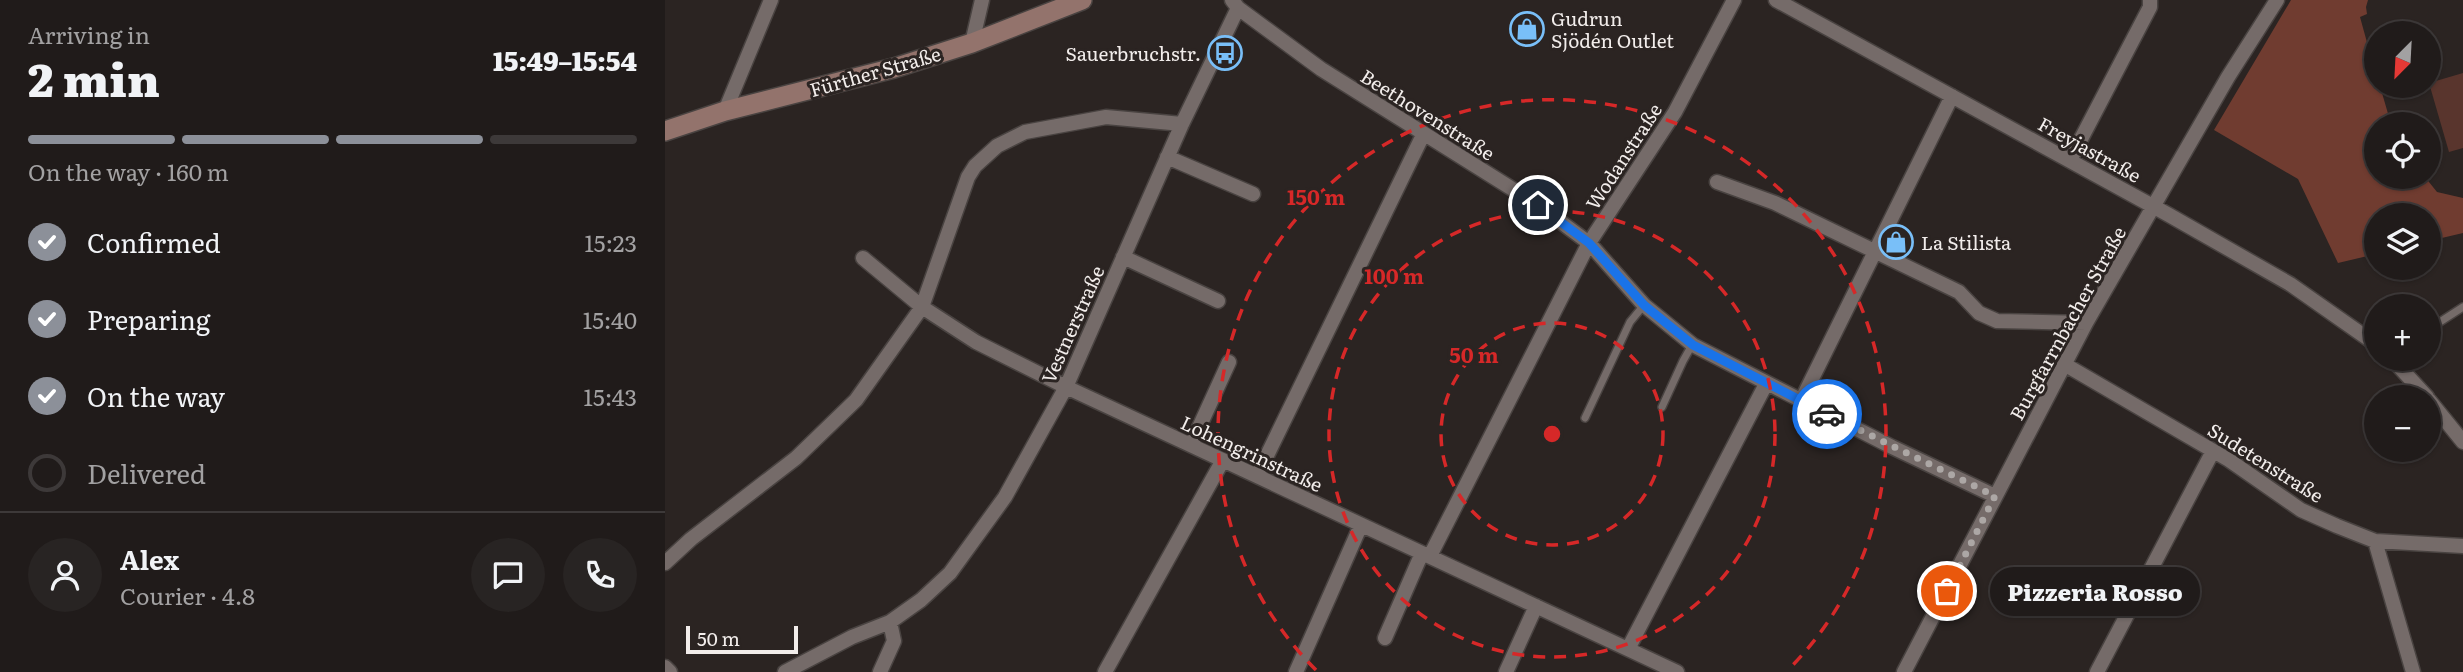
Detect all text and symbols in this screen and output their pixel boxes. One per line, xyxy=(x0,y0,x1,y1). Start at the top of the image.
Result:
place label: Gudrun Sjödén Outlet xyxy=(1551,4,1674,54)
shop icon: Gudrun Sjödén Outlet xyxy=(1508,10,1546,48)
text: Arriving in xyxy=(28,17,150,51)
north arrow xyxy=(2364,21,2441,98)
map controls xyxy=(2364,21,2441,462)
bus stop icon: Sauerbruchstr. xyxy=(1206,34,1244,72)
street label: Fürther Straße xyxy=(806,39,944,103)
place label: Sauerbruchstr. xyxy=(1066,39,1201,67)
text: 15:49–15:54 xyxy=(493,40,637,79)
text: 2 min xyxy=(28,43,160,111)
street label: Beethovenstraße xyxy=(1356,61,1501,167)
street label: Wodanstraße xyxy=(1578,97,1668,215)
street label: Freyjastraße xyxy=(2033,109,2147,189)
button: locate xyxy=(2364,112,2441,189)
text: On the way · 160 m xyxy=(28,154,229,188)
pin xyxy=(1508,175,1568,235)
text: 150 m xyxy=(1287,180,1345,211)
icon: home xyxy=(1519,186,1557,224)
button: layers xyxy=(2364,203,2441,280)
street label: Burgfarrnbacher Straße xyxy=(2002,221,2132,425)
text: Confirmed xyxy=(87,222,221,261)
icon: check xyxy=(28,223,66,261)
shop icon: La Stilista xyxy=(1877,223,1915,261)
text: 15:23 xyxy=(584,225,637,259)
place label: La Stilista xyxy=(1921,228,2012,256)
text: 100 m xyxy=(1364,259,1424,290)
street label: Vestnerstraße xyxy=(1034,261,1110,387)
button: + xyxy=(2364,294,2441,371)
text: Preparing xyxy=(87,299,210,338)
icon: check xyxy=(28,300,66,338)
text: 15:40 xyxy=(583,302,637,336)
text: 50 m xyxy=(1449,338,1499,369)
text: On the way xyxy=(87,376,225,415)
icon: check xyxy=(28,377,66,415)
text: 15:43 xyxy=(584,379,637,413)
courier xyxy=(1792,379,1862,449)
button: − xyxy=(2364,385,2441,462)
icon: car xyxy=(1808,395,1846,433)
street label: Lohengrinstraße xyxy=(1176,408,1328,498)
street label: Sudetenstraße xyxy=(2203,415,2329,509)
centre of rings xyxy=(1540,422,1564,446)
text: Delivered xyxy=(87,453,206,492)
button: person xyxy=(28,538,102,612)
button: chat xyxy=(471,538,545,612)
button: phone xyxy=(563,538,637,612)
text: Alex xyxy=(120,539,179,578)
pin xyxy=(1917,561,1977,621)
callout: Pizzeria Rosso xyxy=(1989,566,2199,616)
icon: bag xyxy=(1928,572,1966,610)
text: Pizzeria Rosso xyxy=(2007,574,2183,608)
text: Courier · 4.8 xyxy=(120,578,255,612)
scale bar xyxy=(686,623,798,655)
text: 50 m xyxy=(697,624,740,652)

